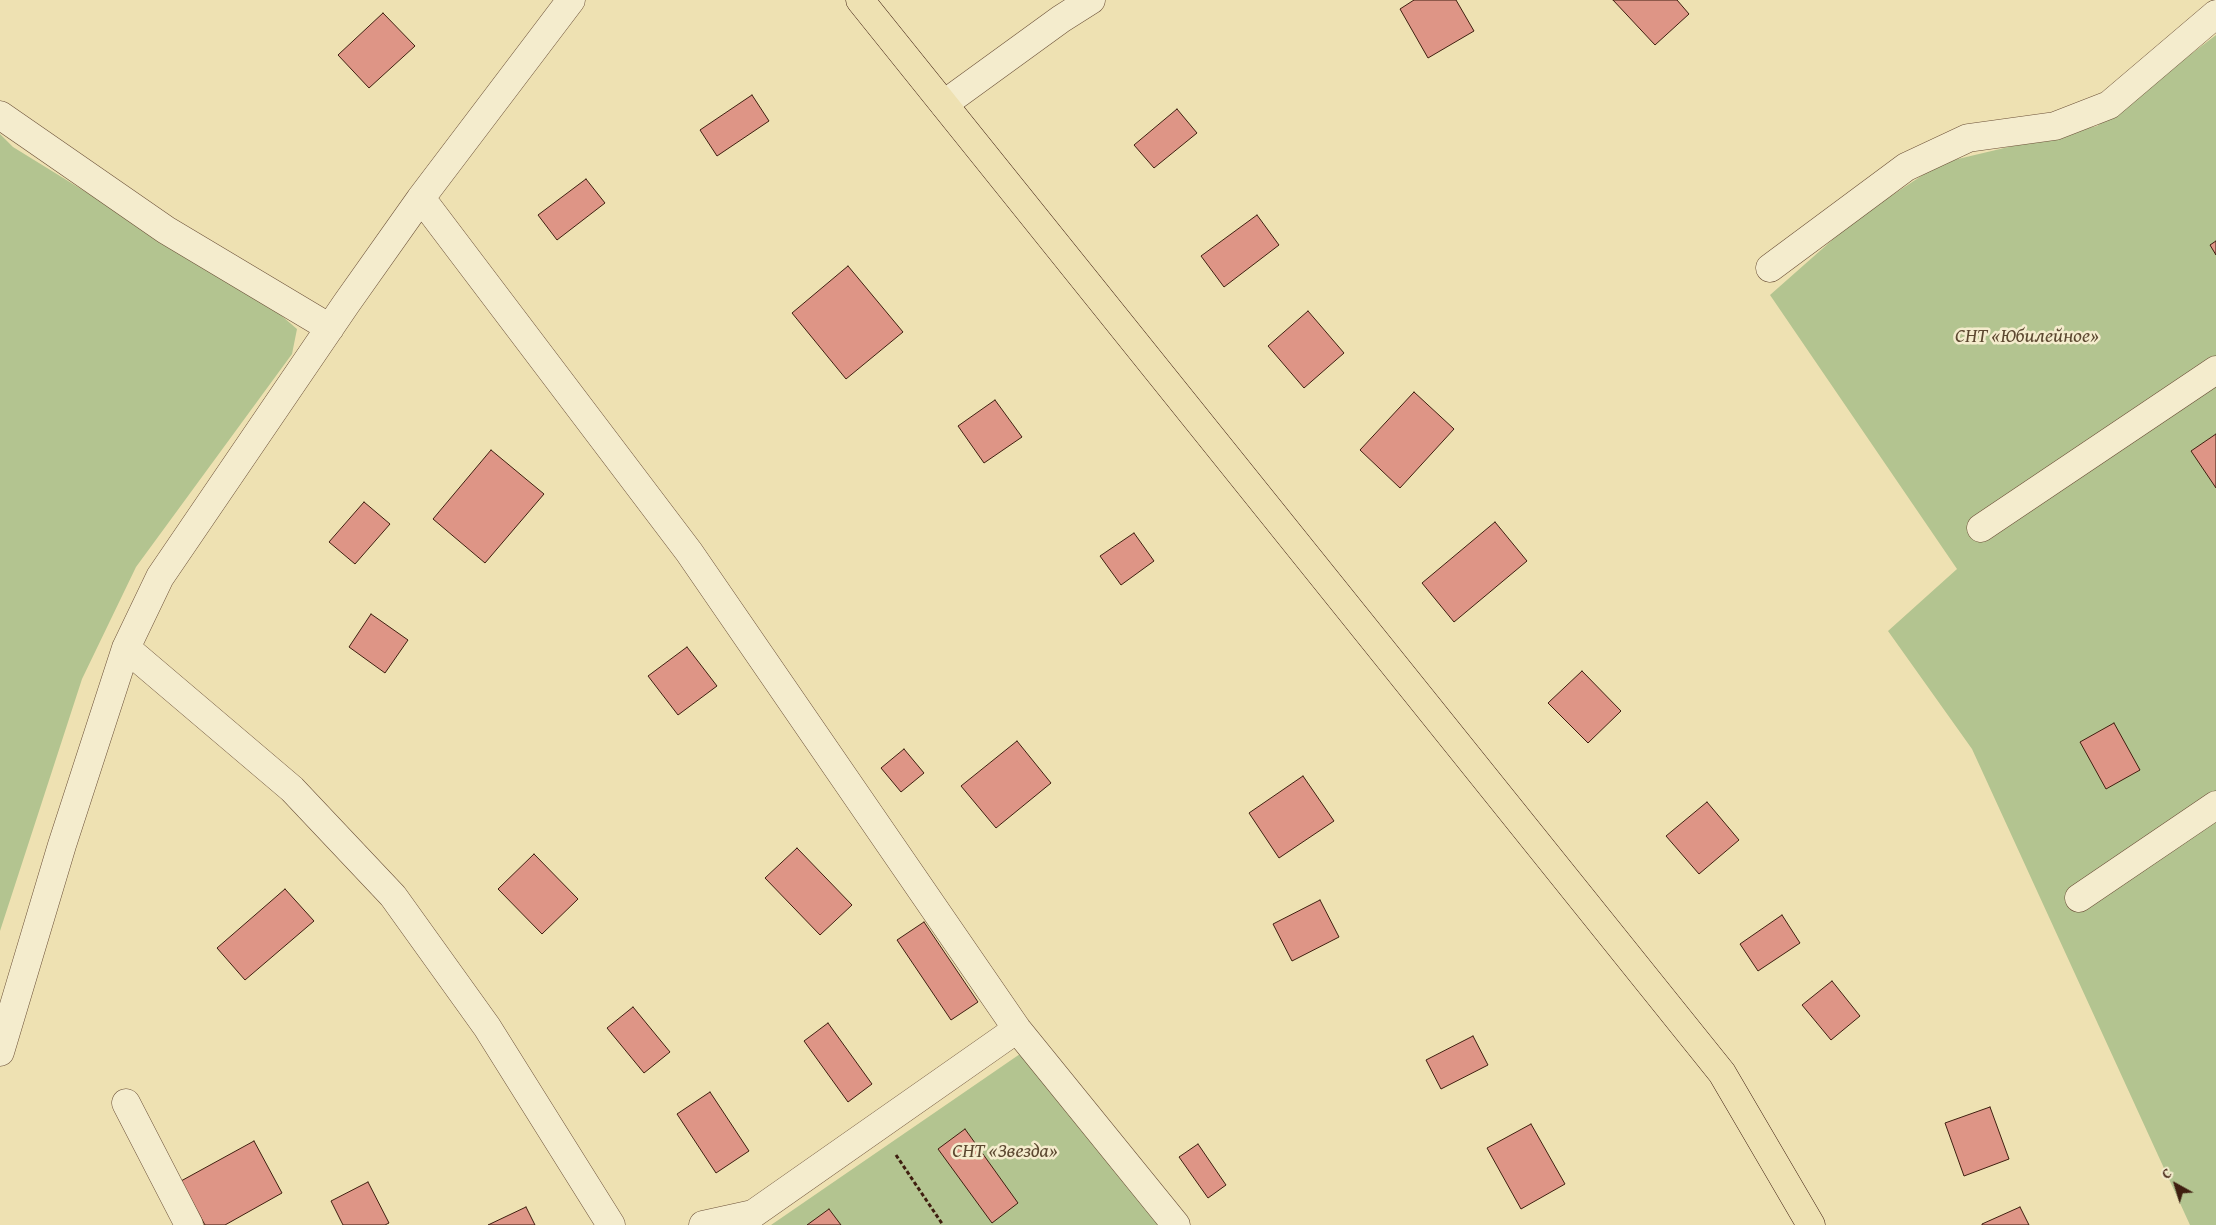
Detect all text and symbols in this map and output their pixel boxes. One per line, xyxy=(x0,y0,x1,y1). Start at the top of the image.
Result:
park label: СНТ «Юбилейное» xyxy=(1955,325,2099,349)
park label: СНТ «Звезда» xyxy=(952,1140,1058,1164)
north arrow xyxy=(2151,1160,2201,1210)
text: С xyxy=(2157,1163,2176,1184)

